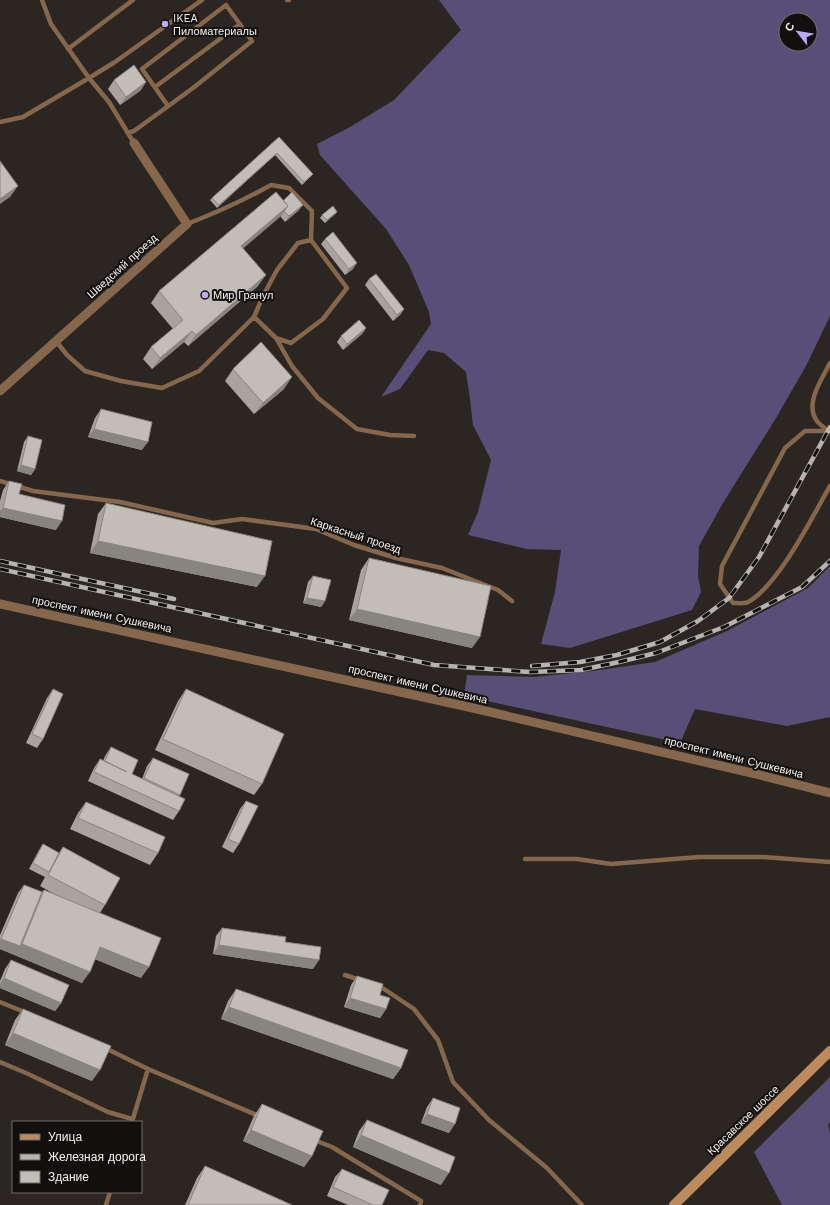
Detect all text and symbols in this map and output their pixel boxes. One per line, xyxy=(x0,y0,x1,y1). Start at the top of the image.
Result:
place label: IKEA Пиломатериалы xyxy=(173,12,257,38)
north arrow xyxy=(778,12,818,52)
marker: IKEA Пиломатериалы xyxy=(160,19,170,29)
text: С xyxy=(782,20,798,34)
street label: Шведский проезд xyxy=(85,231,160,301)
place label: Мир Гранул xyxy=(213,289,274,302)
marker: Мир Гранул xyxy=(200,290,210,300)
street label: Каркасный проезд xyxy=(309,515,403,556)
street label: проспект имени Сушкевича xyxy=(31,593,174,636)
street label: проспект имени Сушкевича xyxy=(347,662,490,707)
street label: проспект имени Сушкевича xyxy=(663,734,805,781)
street label: Красавское шоссе xyxy=(705,1083,782,1158)
legend xyxy=(12,1121,142,1193)
text: Улица xyxy=(48,1130,82,1144)
text: Железная дорога xyxy=(48,1150,146,1164)
text: Здание xyxy=(48,1170,89,1184)

